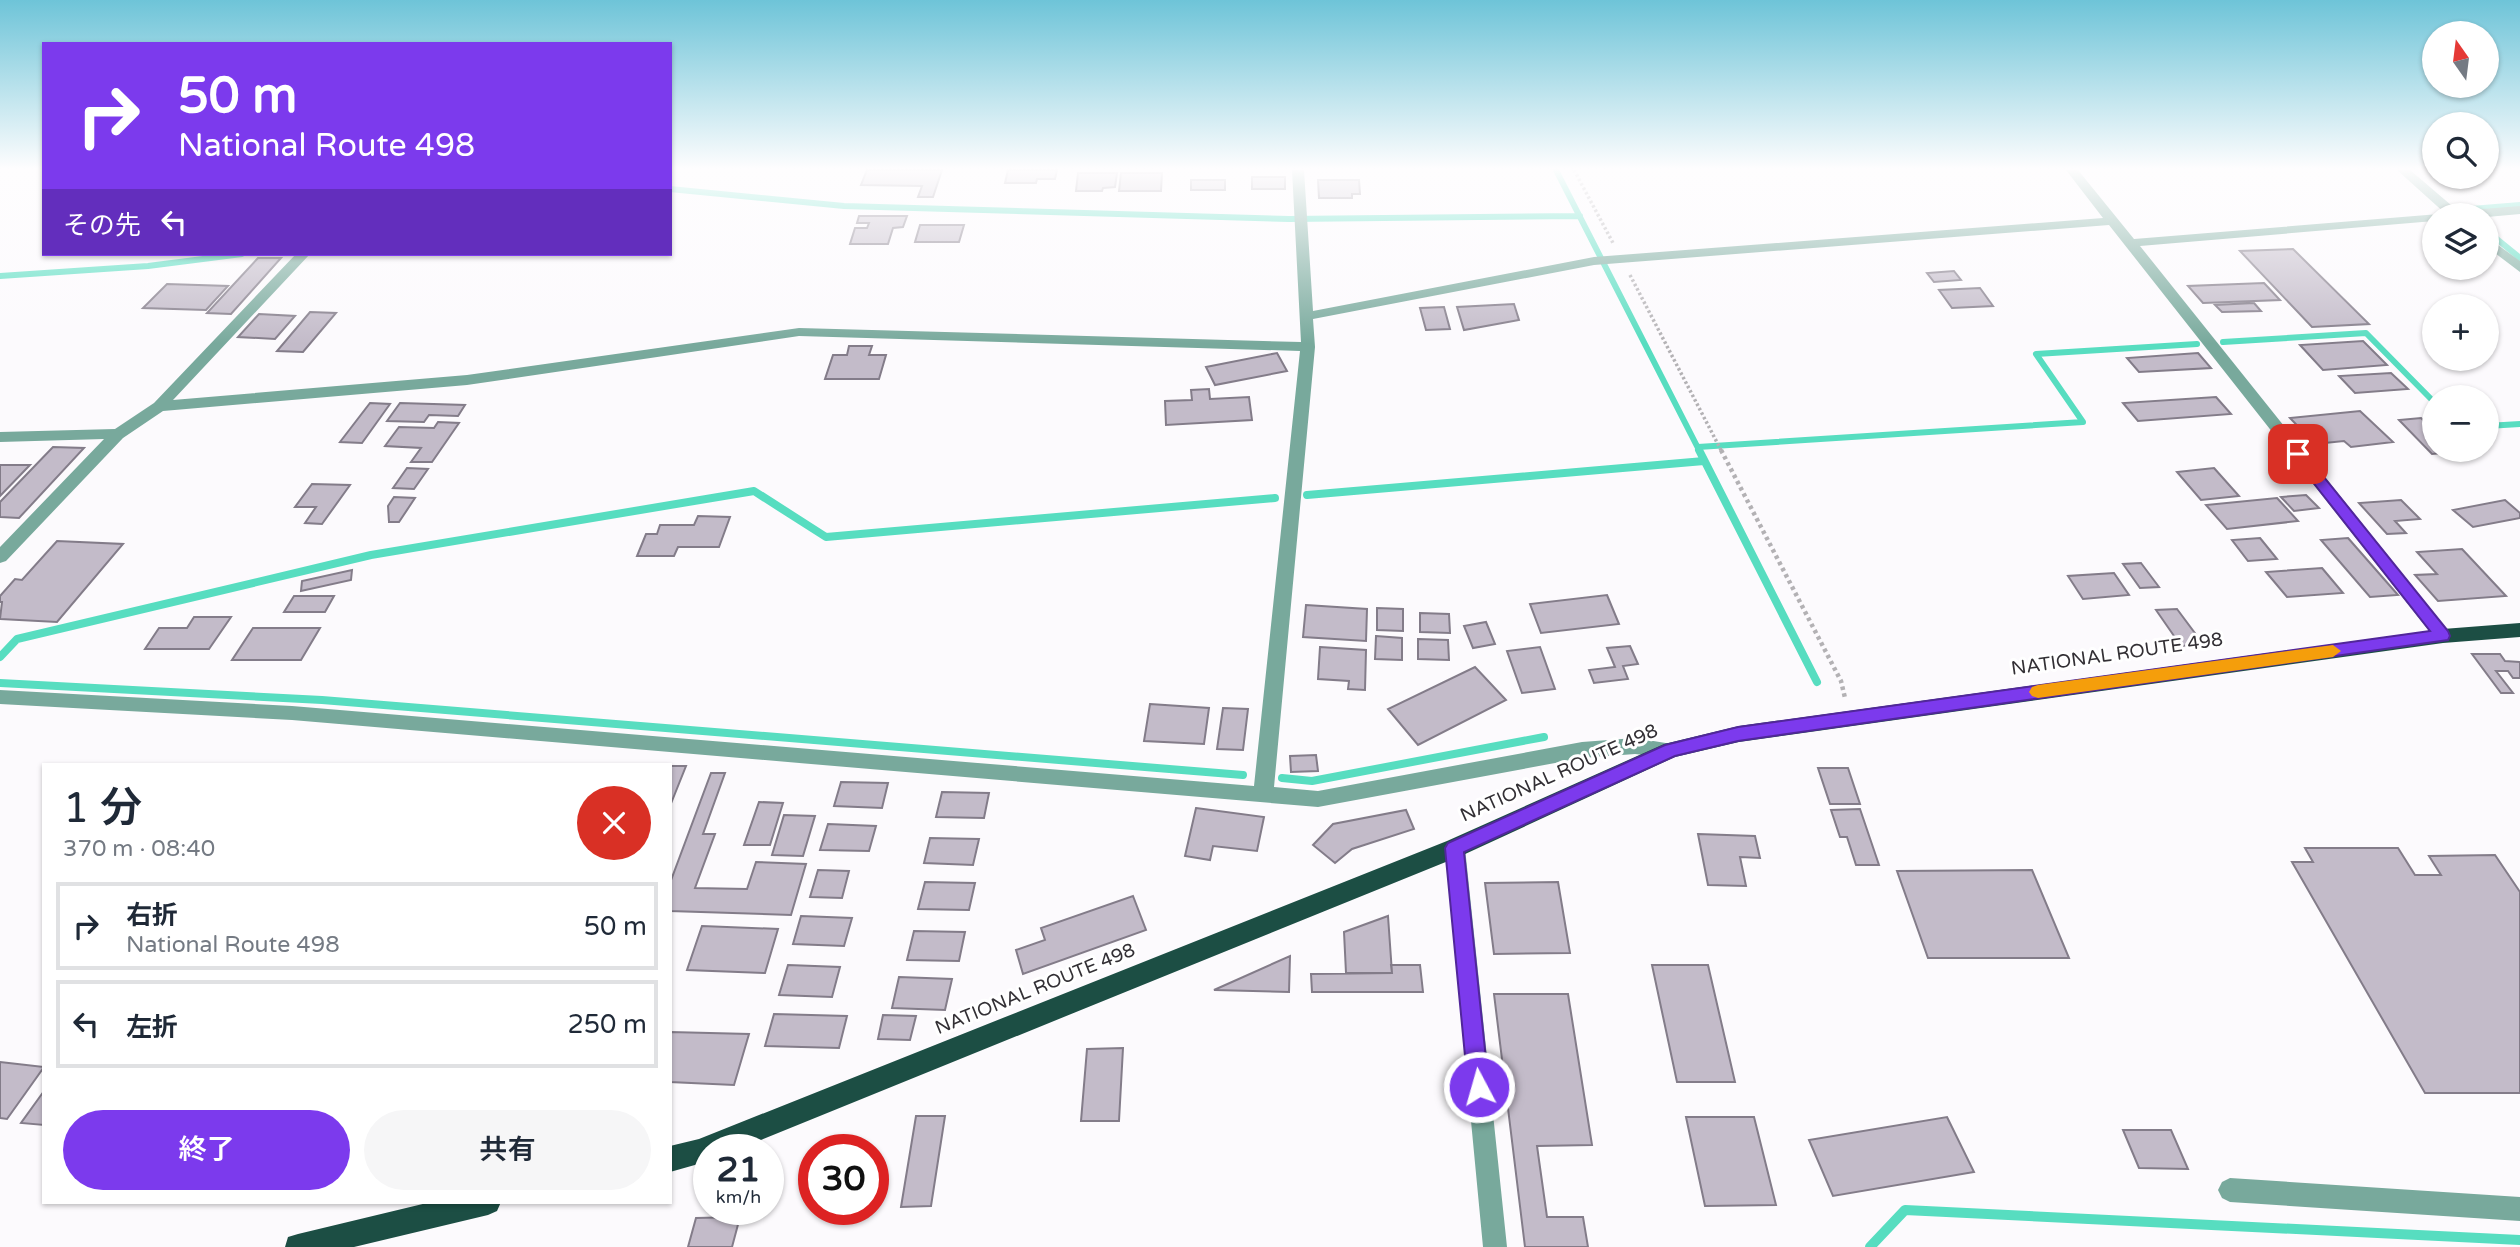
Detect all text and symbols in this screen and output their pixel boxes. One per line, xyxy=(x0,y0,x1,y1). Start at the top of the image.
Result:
north arrow xyxy=(2422,21,2499,98)
map controls xyxy=(2422,21,2499,462)
text: 50 m xyxy=(178,67,297,126)
icon: right xyxy=(63,70,154,161)
button: search xyxy=(2422,112,2499,189)
text: National Route 498 xyxy=(178,127,475,165)
icon: left xyxy=(155,203,193,241)
button: layers xyxy=(2422,203,2499,280)
text: その先 xyxy=(63,210,141,241)
button: + xyxy=(2422,294,2499,371)
button: − xyxy=(2422,385,2499,462)
pin xyxy=(2268,424,2328,484)
icon: arrive xyxy=(2279,435,2317,473)
street label: NATIONAL ROUTE 498 xyxy=(2010,628,2224,680)
street label: NATIONAL ROUTE 498 xyxy=(1457,719,1661,827)
text: 1 分 xyxy=(63,783,142,834)
button: close xyxy=(577,786,651,860)
text: 370 m · 08:40 xyxy=(63,835,215,863)
text: 右折 xyxy=(126,900,178,931)
icon: right xyxy=(67,907,105,945)
text: 50 m xyxy=(584,911,647,942)
text: National Route 498 xyxy=(126,931,340,959)
street label: NATIONAL ROUTE 498 xyxy=(932,939,1138,1039)
icon: left xyxy=(67,1005,105,1043)
text: 250 m xyxy=(567,1009,647,1040)
text: 左折 xyxy=(126,1012,178,1043)
position arrow xyxy=(1442,1050,1516,1124)
button: 終了 xyxy=(63,1110,350,1190)
button: 共有 xyxy=(364,1110,651,1190)
speed limit sign: 30 xyxy=(798,1134,889,1225)
text: 21 xyxy=(717,1149,760,1191)
text: km/h xyxy=(716,1186,761,1208)

